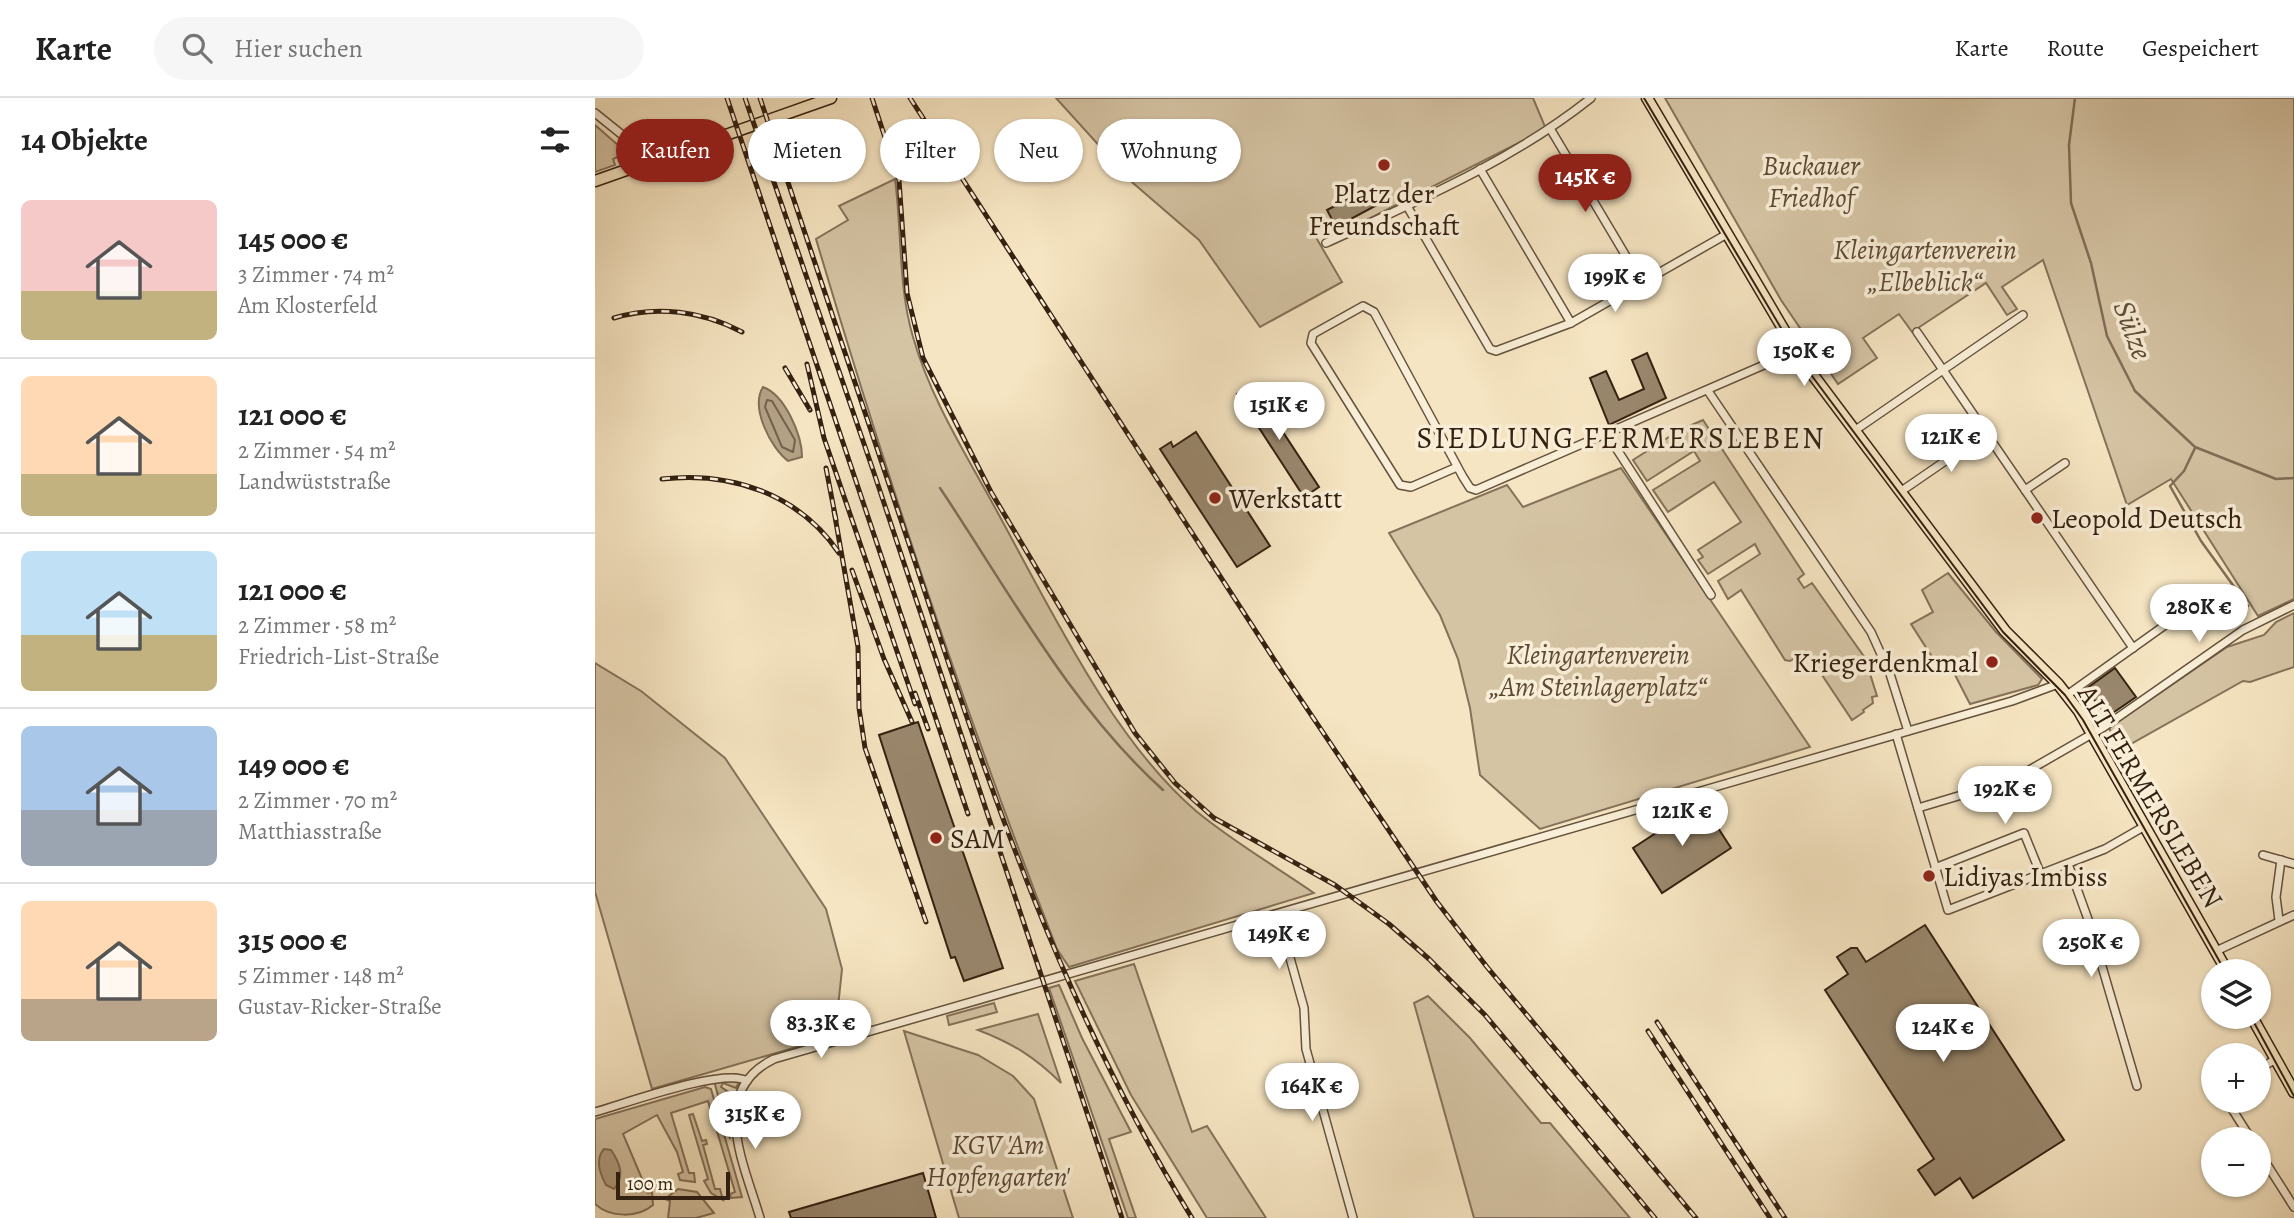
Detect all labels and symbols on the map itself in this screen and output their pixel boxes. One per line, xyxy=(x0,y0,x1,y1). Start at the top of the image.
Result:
park label: Buckauer Friedhof xyxy=(1762,147,1861,217)
pin: 145K € xyxy=(1528,155,1642,214)
marker: Platz der Freundschaft xyxy=(1376,157,1392,173)
place label: Platz der Freundschaft xyxy=(1308,175,1460,245)
park label: Kleingartenverein „Elbeblick“ xyxy=(1833,231,2017,301)
pin: 199K € xyxy=(1558,254,1672,314)
water label: Sülze xyxy=(2104,295,2162,365)
pin: 150K € xyxy=(1747,328,1861,388)
pin: 151K € xyxy=(1222,382,1336,442)
pin: 121K € xyxy=(1894,414,2008,474)
district label: SIEDLUNG FERMERSLEBEN xyxy=(1416,418,1826,458)
place label: Werkstatt xyxy=(1228,480,1342,518)
marker: Werkstatt xyxy=(1207,490,1223,506)
place label: Leopold Deutsch xyxy=(2051,500,2243,538)
marker: Leopold Deutsch xyxy=(2029,510,2045,526)
pin: 280K € xyxy=(2142,584,2256,644)
park label: Kleingartenverein „Am Steinlagerplatz“ xyxy=(1488,636,1708,706)
place label: Kriegerdenkmal xyxy=(1792,644,1978,682)
marker: Kriegerdenkmal xyxy=(1984,654,2000,670)
street label: ALT FERMERSLEBEN xyxy=(2068,677,2232,915)
pin: 192K € xyxy=(1948,766,2062,826)
pin: 121K € xyxy=(1625,788,1739,848)
place label: SAM xyxy=(950,820,1005,858)
marker: SAM xyxy=(928,830,944,846)
place label: Lidiyas Imbiss xyxy=(1943,858,2108,896)
marker: Lidiyas Imbiss xyxy=(1921,868,1937,884)
pin: 149K € xyxy=(1222,912,1336,971)
pin: 250K € xyxy=(2034,920,2148,979)
pin: 83.3K € xyxy=(756,1000,886,1060)
pin: 124K € xyxy=(1886,1004,2000,1064)
pin: 164K € xyxy=(1255,1063,1369,1123)
pin: 315K € xyxy=(698,1091,812,1151)
park label: KGV 'Am Hopfengarten' xyxy=(926,1126,1071,1196)
scale bar xyxy=(616,1169,730,1201)

